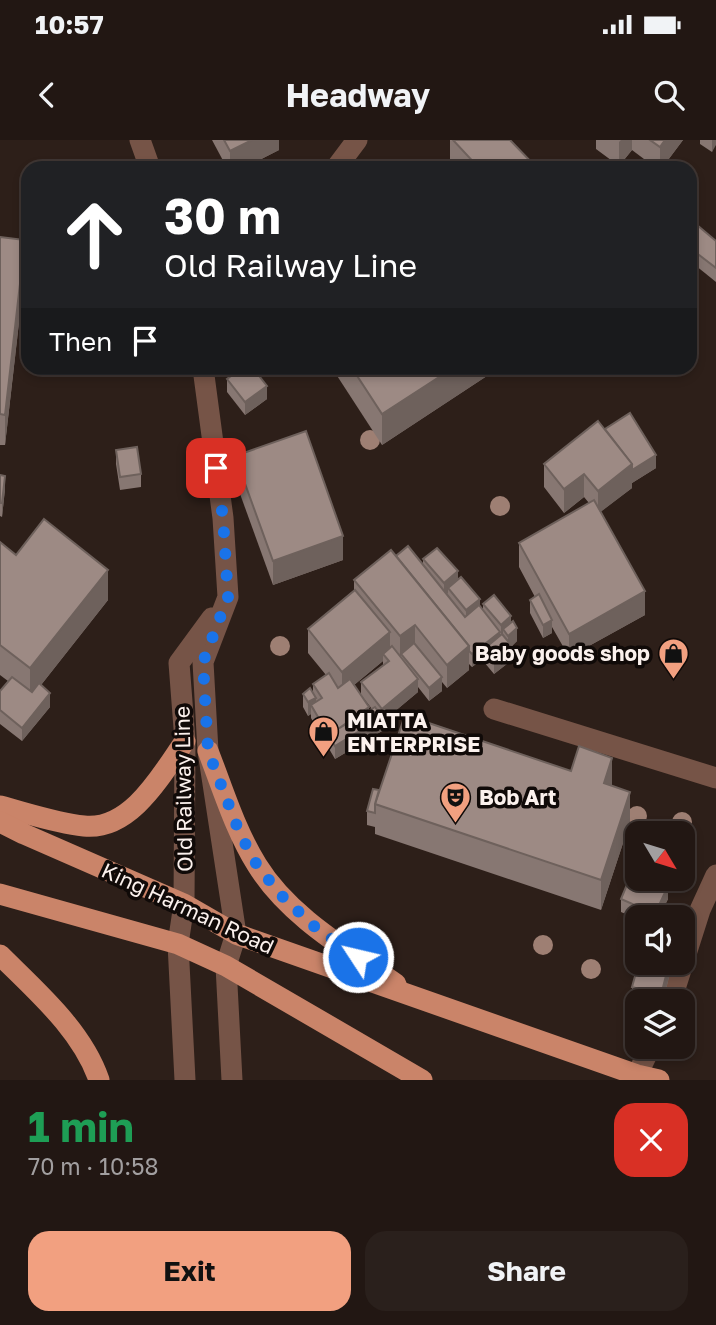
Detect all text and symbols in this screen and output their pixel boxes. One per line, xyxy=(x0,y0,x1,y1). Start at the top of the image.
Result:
text: 10:57 xyxy=(35,9,104,40)
icon: back xyxy=(28,76,66,114)
text: Headway xyxy=(286,76,430,114)
icon: search xyxy=(650,76,688,114)
text: 30 m xyxy=(164,186,281,245)
icon: ahead xyxy=(49,189,140,280)
text: Old Railway Line xyxy=(164,246,417,284)
icon: arrive xyxy=(126,322,164,360)
text: Then xyxy=(49,326,112,357)
pin xyxy=(186,438,246,498)
icon: arrive xyxy=(197,449,235,487)
shop icon: Baby goods shop xyxy=(656,636,690,680)
place label: Baby goods shop xyxy=(475,640,650,666)
street label: Old Railway Line xyxy=(169,706,197,872)
place label: MIATTA ENTERPRISE xyxy=(347,707,480,757)
shop icon: MIATTA ENTERPRISE xyxy=(307,715,341,759)
theatre icon: Bob Art xyxy=(439,780,473,824)
place label: Bob Art xyxy=(479,784,557,810)
north arrow xyxy=(625,821,695,891)
map controls xyxy=(625,821,695,1059)
street label: King Harman Road xyxy=(98,857,278,959)
button: sound xyxy=(625,905,695,975)
position arrow xyxy=(321,920,395,994)
button: layers xyxy=(625,989,695,1059)
text: 1 min xyxy=(28,1101,134,1151)
button: close xyxy=(614,1103,688,1177)
text: 70 m · 10:58 xyxy=(28,1152,159,1180)
button: Exit xyxy=(28,1231,351,1311)
button: Share xyxy=(365,1231,688,1311)

